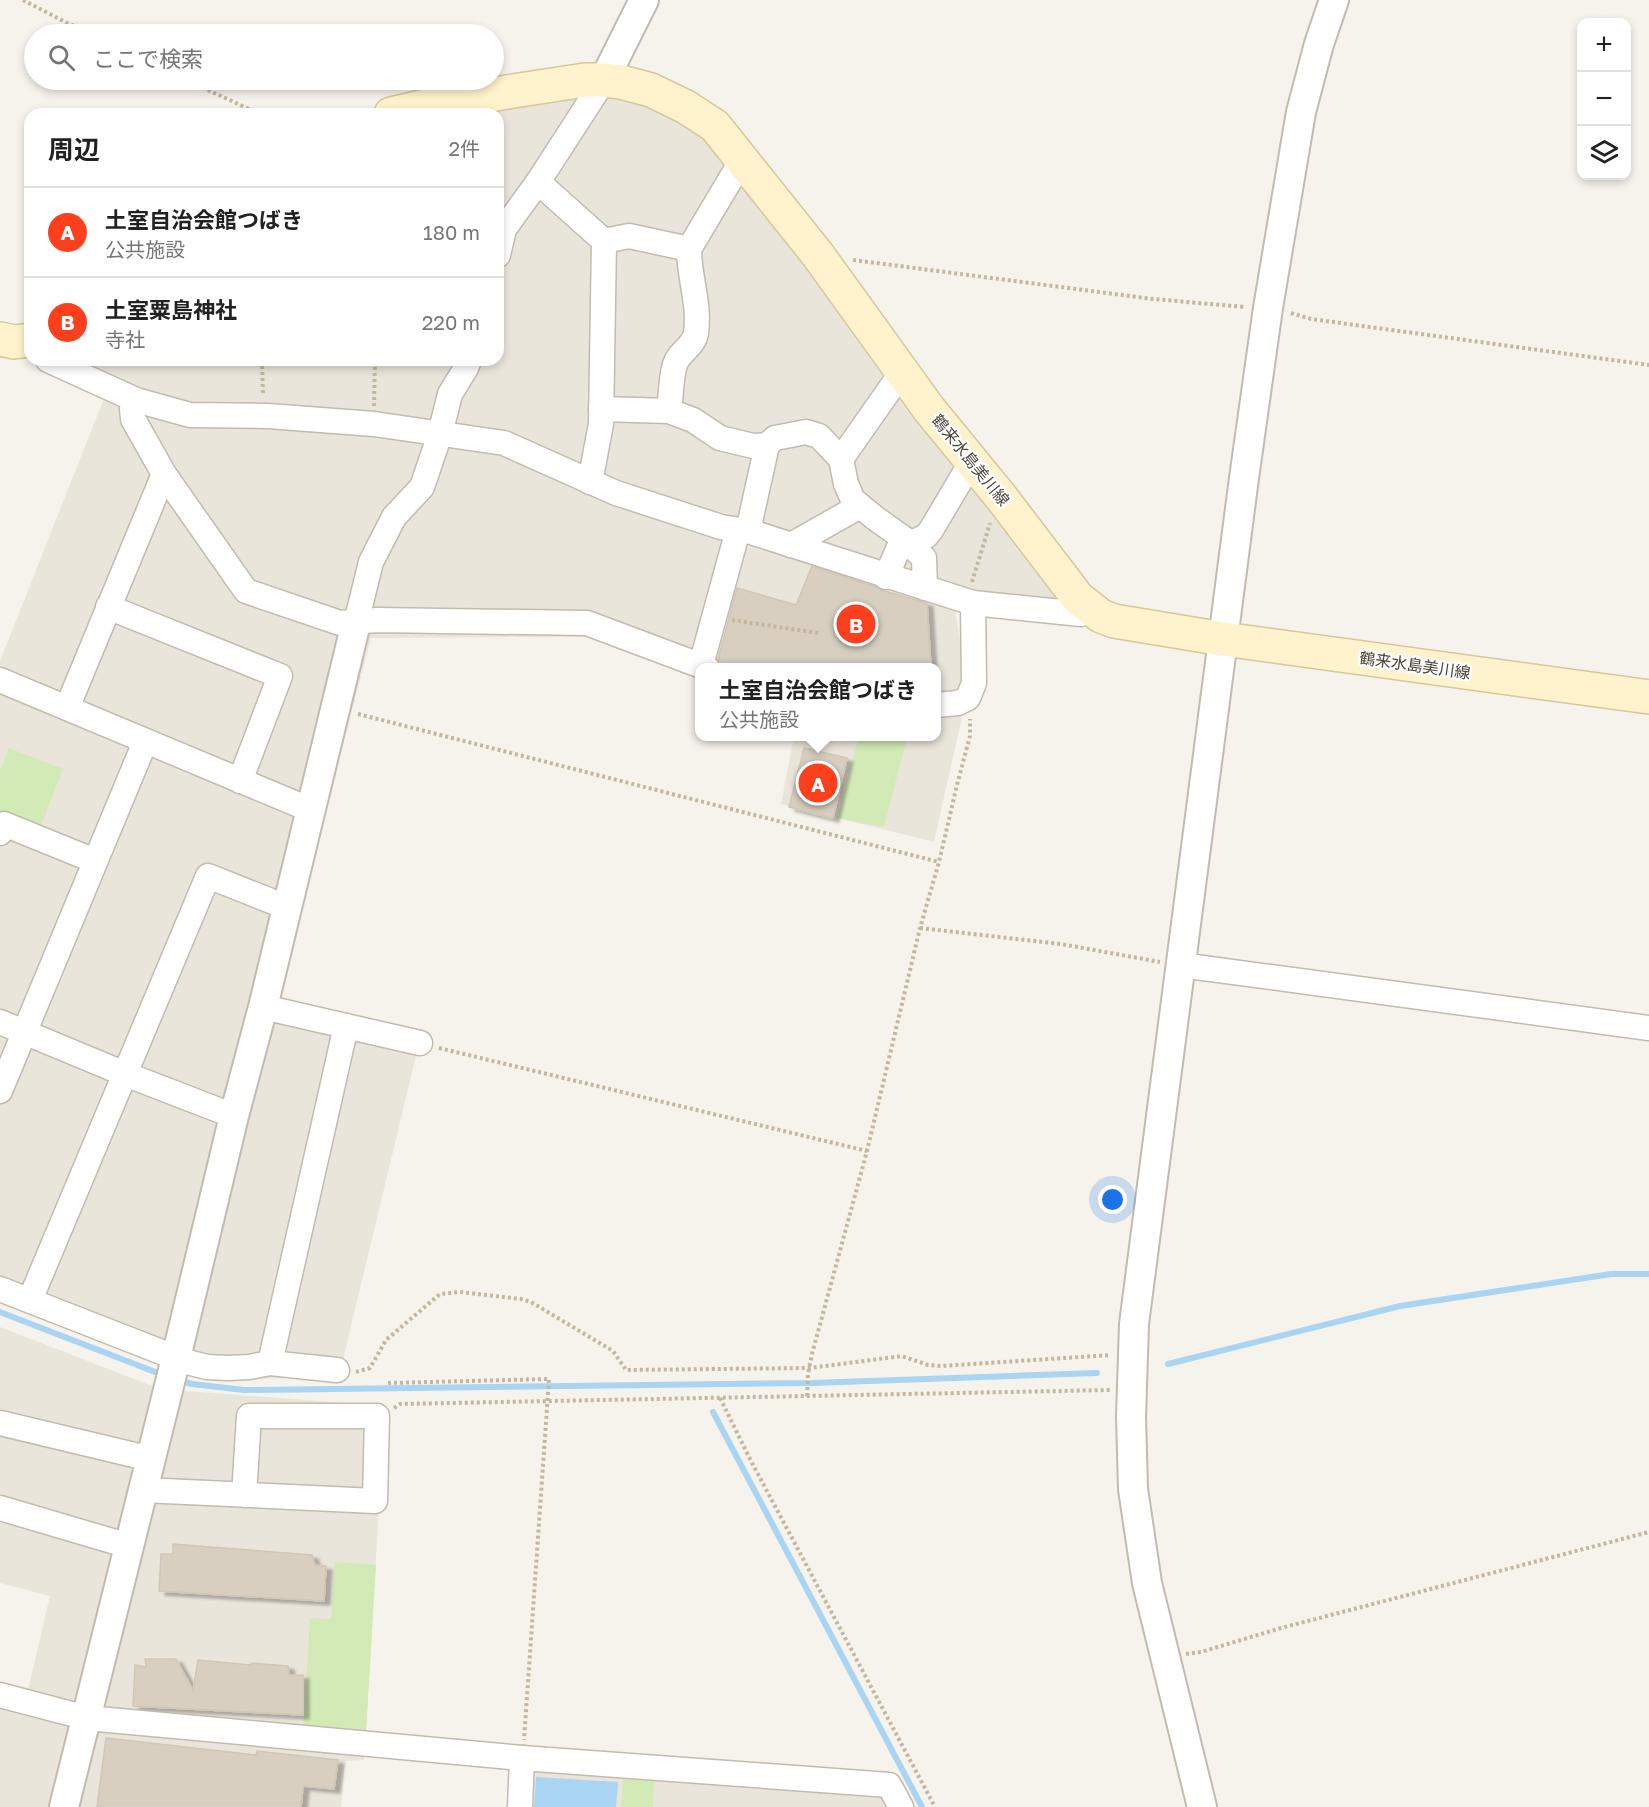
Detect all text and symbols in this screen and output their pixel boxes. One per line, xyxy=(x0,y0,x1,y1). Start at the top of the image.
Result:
map controls xyxy=(1577,18,1631,180)
button: + xyxy=(1577,18,1631,72)
search box xyxy=(24,24,504,90)
icon: search xyxy=(45,41,78,74)
text: ここで検索 xyxy=(93,45,203,72)
button: − xyxy=(1577,72,1631,126)
button: layers xyxy=(1577,126,1631,180)
text: 周辺 xyxy=(48,134,100,165)
text: 2件 xyxy=(448,136,480,160)
text: 土室自治会館つばき xyxy=(105,206,303,233)
text: A xyxy=(60,220,75,244)
text: 180 m xyxy=(423,220,480,244)
text: 公共施設 xyxy=(105,237,185,261)
text: 土室粟島神社 xyxy=(105,296,237,323)
text: B xyxy=(60,310,75,334)
text: 220 m xyxy=(422,310,480,334)
text: 寺社 xyxy=(105,327,145,351)
street label: 鶴来水島美川線 xyxy=(928,410,1014,510)
pin: B xyxy=(836,602,876,646)
street label: 鶴来水島美川線 xyxy=(1358,647,1472,683)
popup xyxy=(695,663,941,741)
text: 土室自治会館つばき xyxy=(719,676,917,703)
text: 公共施設 xyxy=(719,707,799,731)
pin: A xyxy=(798,760,838,806)
your location xyxy=(1098,1185,1127,1214)

